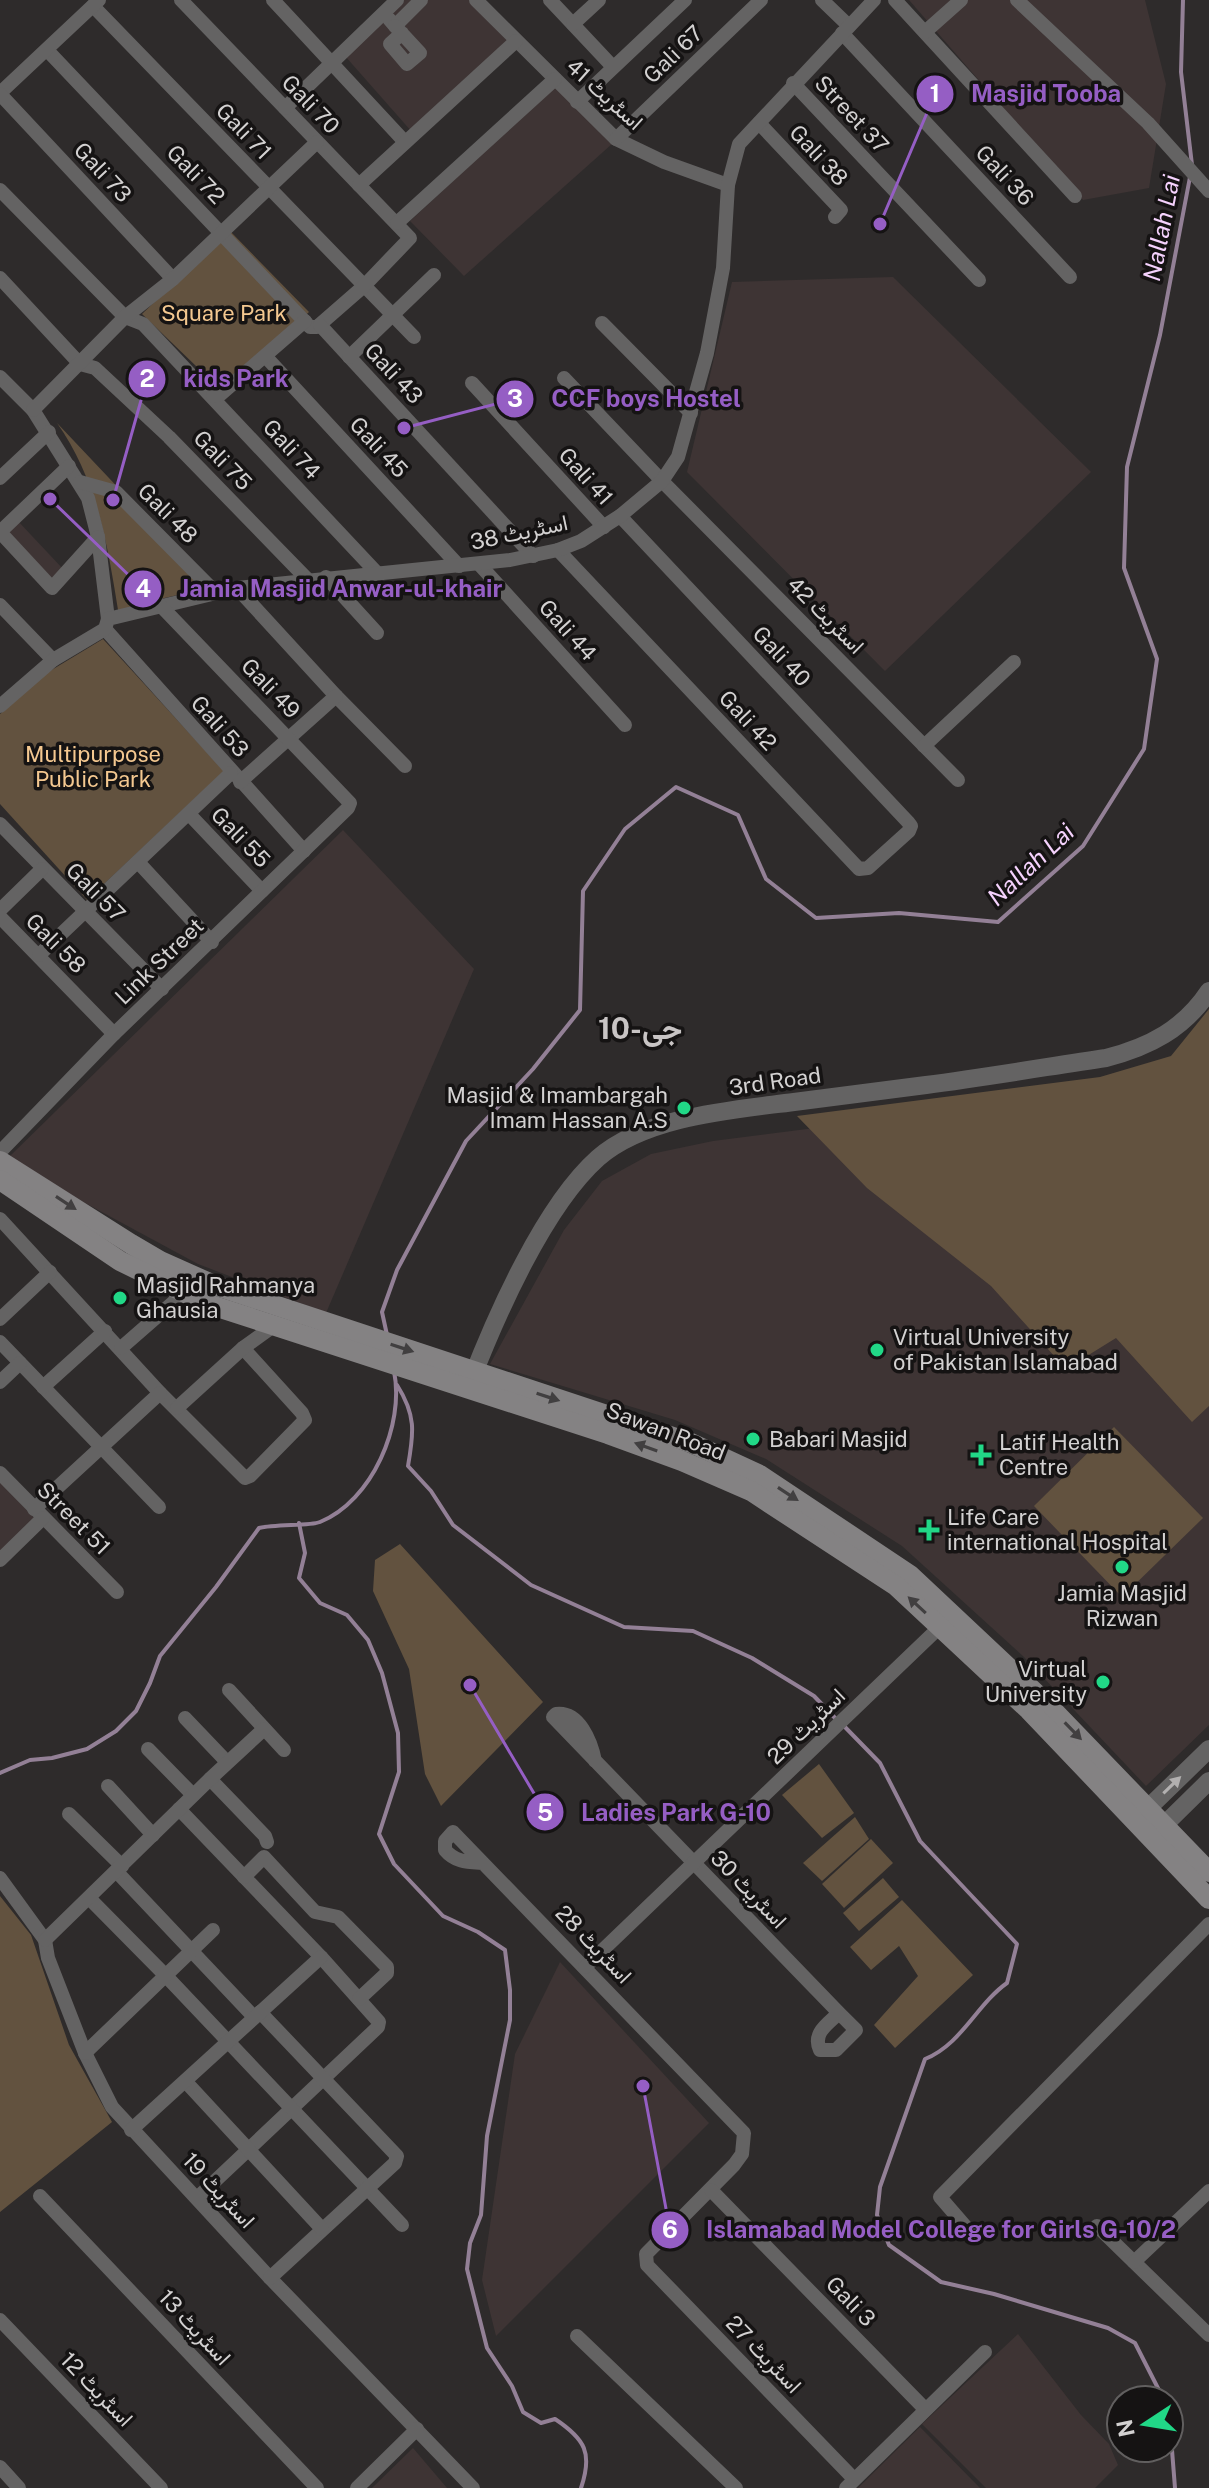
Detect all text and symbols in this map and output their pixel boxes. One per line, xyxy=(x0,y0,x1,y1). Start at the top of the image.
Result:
street label: Gali 67 xyxy=(638,20,708,88)
street label: اسٹریٹ 41 xyxy=(561,53,649,136)
street label: Gali 70 xyxy=(277,69,345,139)
street label: Street 37 xyxy=(810,70,894,158)
callout: Masjid Tooba xyxy=(915,70,1138,118)
text: 1 xyxy=(930,79,940,107)
text: Masjid Tooba xyxy=(971,79,1121,107)
street label: Gali 71 xyxy=(211,97,277,165)
street label: Gali 38 xyxy=(784,119,854,191)
street label: Gali 73 xyxy=(69,137,137,207)
street label: Gali 72 xyxy=(162,139,230,209)
street label: Gali 36 xyxy=(971,139,1039,211)
water label: Nallah Lai xyxy=(1137,172,1185,283)
park label: Square Park xyxy=(161,300,287,326)
street label: Gali 43 xyxy=(359,337,429,409)
callout: kids Park xyxy=(127,355,305,403)
text: 2 xyxy=(139,364,155,392)
text: kids Park xyxy=(183,364,289,392)
callout: CCF boys Hostel xyxy=(495,375,757,423)
text: 3 xyxy=(507,384,523,412)
text: CCF boys Hostel xyxy=(551,384,741,412)
street label: Gali 45 xyxy=(344,411,414,483)
street label: Gali 74 xyxy=(258,414,326,484)
street label: Gali 75 xyxy=(188,425,258,495)
street label: Gali 41 xyxy=(553,442,619,510)
street label: Gali 48 xyxy=(133,478,203,548)
street label: اسٹریٹ 38 xyxy=(468,509,570,556)
callout: Jamia Masjid Anwar-ul-khair xyxy=(123,565,518,613)
street label: اسٹریٹ 42 xyxy=(781,571,870,660)
text: 4 xyxy=(135,574,151,602)
text: Jamia Masjid Anwar-ul-khair xyxy=(180,574,503,602)
street label: Gali 44 xyxy=(534,594,602,666)
street label: Gali 40 xyxy=(748,620,816,692)
street label: Gali 49 xyxy=(236,653,306,723)
street label: Gali 42 xyxy=(714,685,782,755)
street label: Gali 53 xyxy=(186,690,254,762)
park label: Multipurpose Public Park xyxy=(25,741,161,792)
street label: Gali 55 xyxy=(206,801,276,873)
water label: Nallah Lai xyxy=(981,817,1079,911)
street label: Gali 57 xyxy=(61,857,131,927)
street label: Gali 58 xyxy=(21,908,91,978)
street label: Link Street xyxy=(109,912,209,1010)
district label: جی-10 xyxy=(598,1010,682,1047)
street label: 3rd Road xyxy=(727,1062,823,1100)
place label: Masjid & Imambargah Imam Hassan A.S xyxy=(447,1082,668,1133)
marker: Masjid & Imambargah Imam Hassan A.S xyxy=(675,1099,693,1117)
one-way arrow xyxy=(55,1195,76,1210)
place label: Masjid Rahmanya Ghausia xyxy=(136,1272,315,1323)
marker: Masjid Rahmanya Ghausia xyxy=(111,1289,129,1307)
place label: Virtual University of Pakistan Islamabad xyxy=(893,1324,1118,1375)
marker: Virtual University of Pakistan Islamabad xyxy=(868,1341,886,1359)
one-way arrow xyxy=(391,1342,415,1355)
one-way arrow xyxy=(536,1391,560,1404)
street label: Sawan Road xyxy=(603,1396,729,1466)
place label: Babari Masjid xyxy=(769,1426,908,1452)
place label: Latif Health Centre xyxy=(999,1429,1119,1480)
marker: Babari Masjid xyxy=(744,1430,762,1448)
one-way arrow xyxy=(633,1440,657,1453)
marker: Latif Health Centre xyxy=(970,1444,992,1466)
street label: Street 51 xyxy=(32,1476,116,1560)
one-way arrow xyxy=(777,1486,799,1501)
place label: Life Care international Hospital xyxy=(947,1504,1168,1555)
marker: Life Care international Hospital xyxy=(918,1519,940,1541)
marker: Jamia Masjid Rizwan xyxy=(1113,1558,1131,1576)
place label: Jamia Masjid Rizwan xyxy=(1057,1580,1187,1631)
one-way arrow xyxy=(908,1597,927,1615)
place label: Virtual University xyxy=(985,1656,1087,1707)
marker: Virtual University xyxy=(1094,1673,1112,1691)
street label: اسٹریٹ 29 xyxy=(762,1683,851,1770)
one-way arrow xyxy=(1063,1721,1082,1740)
one-way arrow xyxy=(1162,1776,1181,1795)
callout: Ladies Park G-10 xyxy=(525,1788,787,1836)
text: 5 xyxy=(537,1798,553,1826)
text: Ladies Park G-10 xyxy=(581,1798,771,1826)
street label: اسٹریٹ 30 xyxy=(705,1845,792,1934)
street label: اسٹریٹ 28 xyxy=(550,1900,638,1989)
street label: اسٹریٹ 19 xyxy=(177,2147,260,2234)
callout: Islamabad Model College for Girls G-10/2 xyxy=(650,2206,1192,2254)
text: 6 xyxy=(662,2215,678,2243)
text: Islamabad Model College for Girls G-10/2 xyxy=(706,2215,1176,2243)
street label: Gali 3 xyxy=(821,2271,881,2331)
street label: اسٹریٹ 13 xyxy=(153,2284,237,2371)
street label: اسٹریٹ 27 xyxy=(720,2310,807,2399)
street label: اسٹریٹ 12 xyxy=(55,2346,139,2432)
north arrow xyxy=(1105,2384,1185,2464)
text: N xyxy=(1111,2417,1140,2439)

